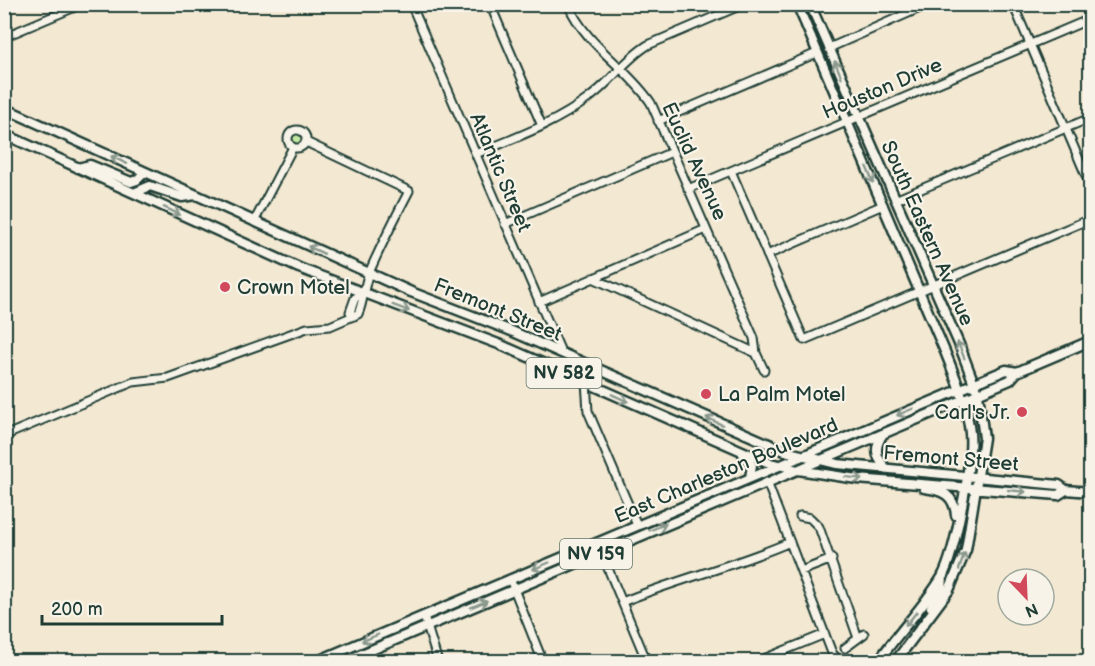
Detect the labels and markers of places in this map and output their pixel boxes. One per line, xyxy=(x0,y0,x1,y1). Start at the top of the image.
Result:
place label: Crown Motel xyxy=(237,276,350,300)
marker: Crown Motel xyxy=(218,280,232,294)
place label: La Palm Motel xyxy=(718,383,845,407)
marker: La Palm Motel xyxy=(699,387,713,401)
place label: Carl's Jr. xyxy=(935,401,1010,425)
marker: Carl's Jr. xyxy=(1015,405,1029,419)

